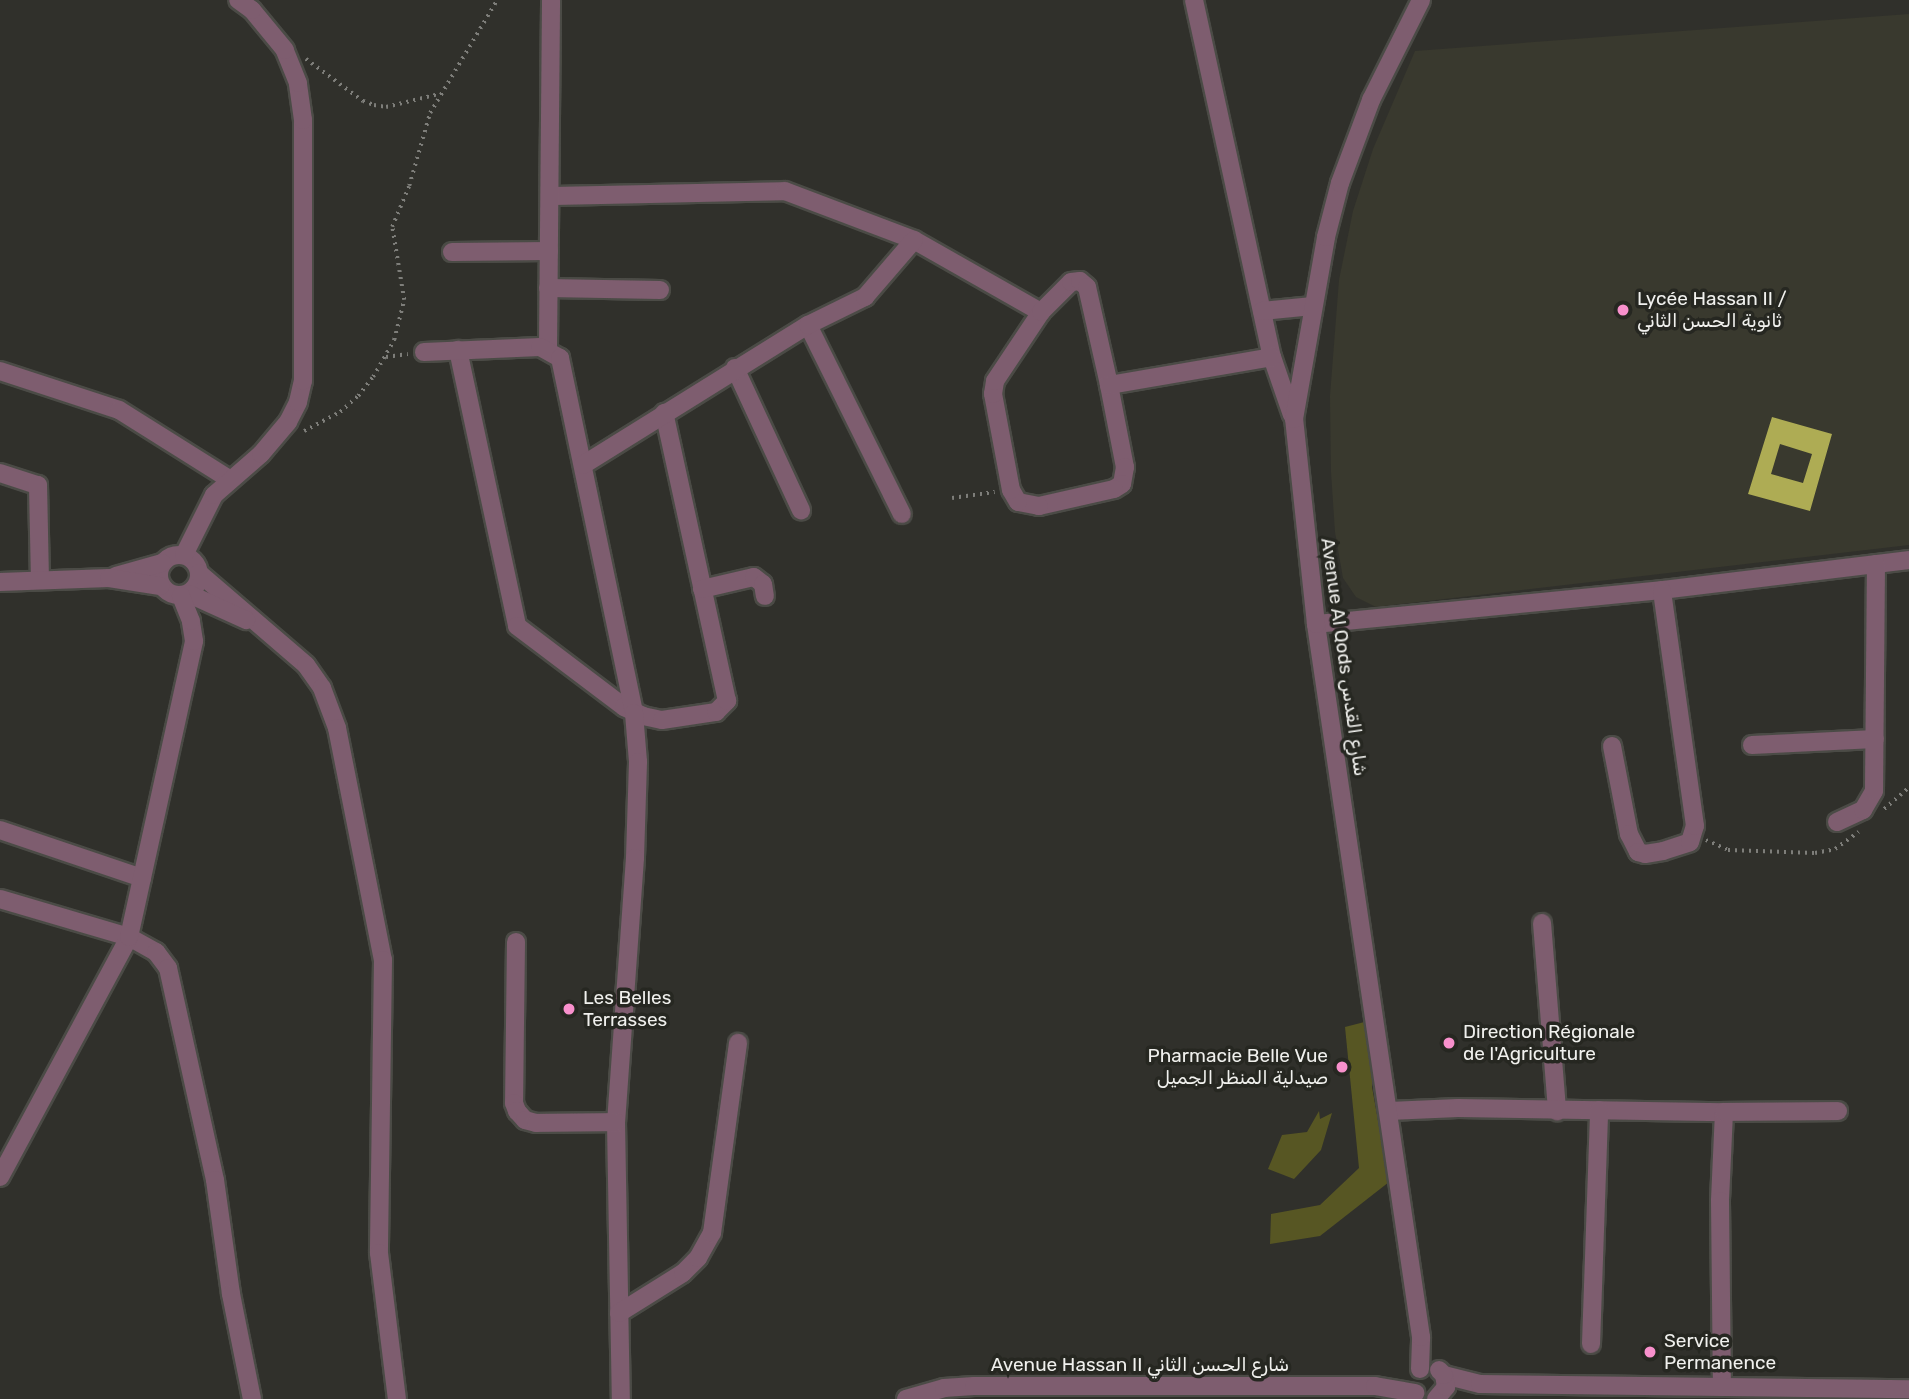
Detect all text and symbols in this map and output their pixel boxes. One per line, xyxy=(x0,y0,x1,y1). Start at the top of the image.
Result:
place label: Lycée Hassan II / ثانوية الحسن الثاني xyxy=(1637,288,1787,332)
marker: Lycée Hassan II / ثانوية الحسن الثاني xyxy=(1615,302,1631,318)
street label: Avenue Al Qods شارع القدس xyxy=(1316,536,1372,778)
place label: Les Belles Terrasses xyxy=(583,987,671,1031)
marker: Les Belles Terrasses xyxy=(561,1001,577,1017)
place label: Direction Régionale de l'Agriculture xyxy=(1463,1021,1635,1065)
marker: Direction Régionale de l'Agriculture xyxy=(1441,1035,1457,1051)
place label: Pharmacie Belle Vue صيدلية المنظر الجميل xyxy=(1147,1045,1328,1089)
marker: Pharmacie Belle Vue صيدلية المنظر الجميل xyxy=(1334,1059,1350,1075)
place label: Service Permanence xyxy=(1664,1330,1776,1374)
marker: Service Permanence xyxy=(1642,1344,1658,1360)
street label: Avenue Hassan II شارع الحسن الثاني xyxy=(991,1354,1289,1376)

